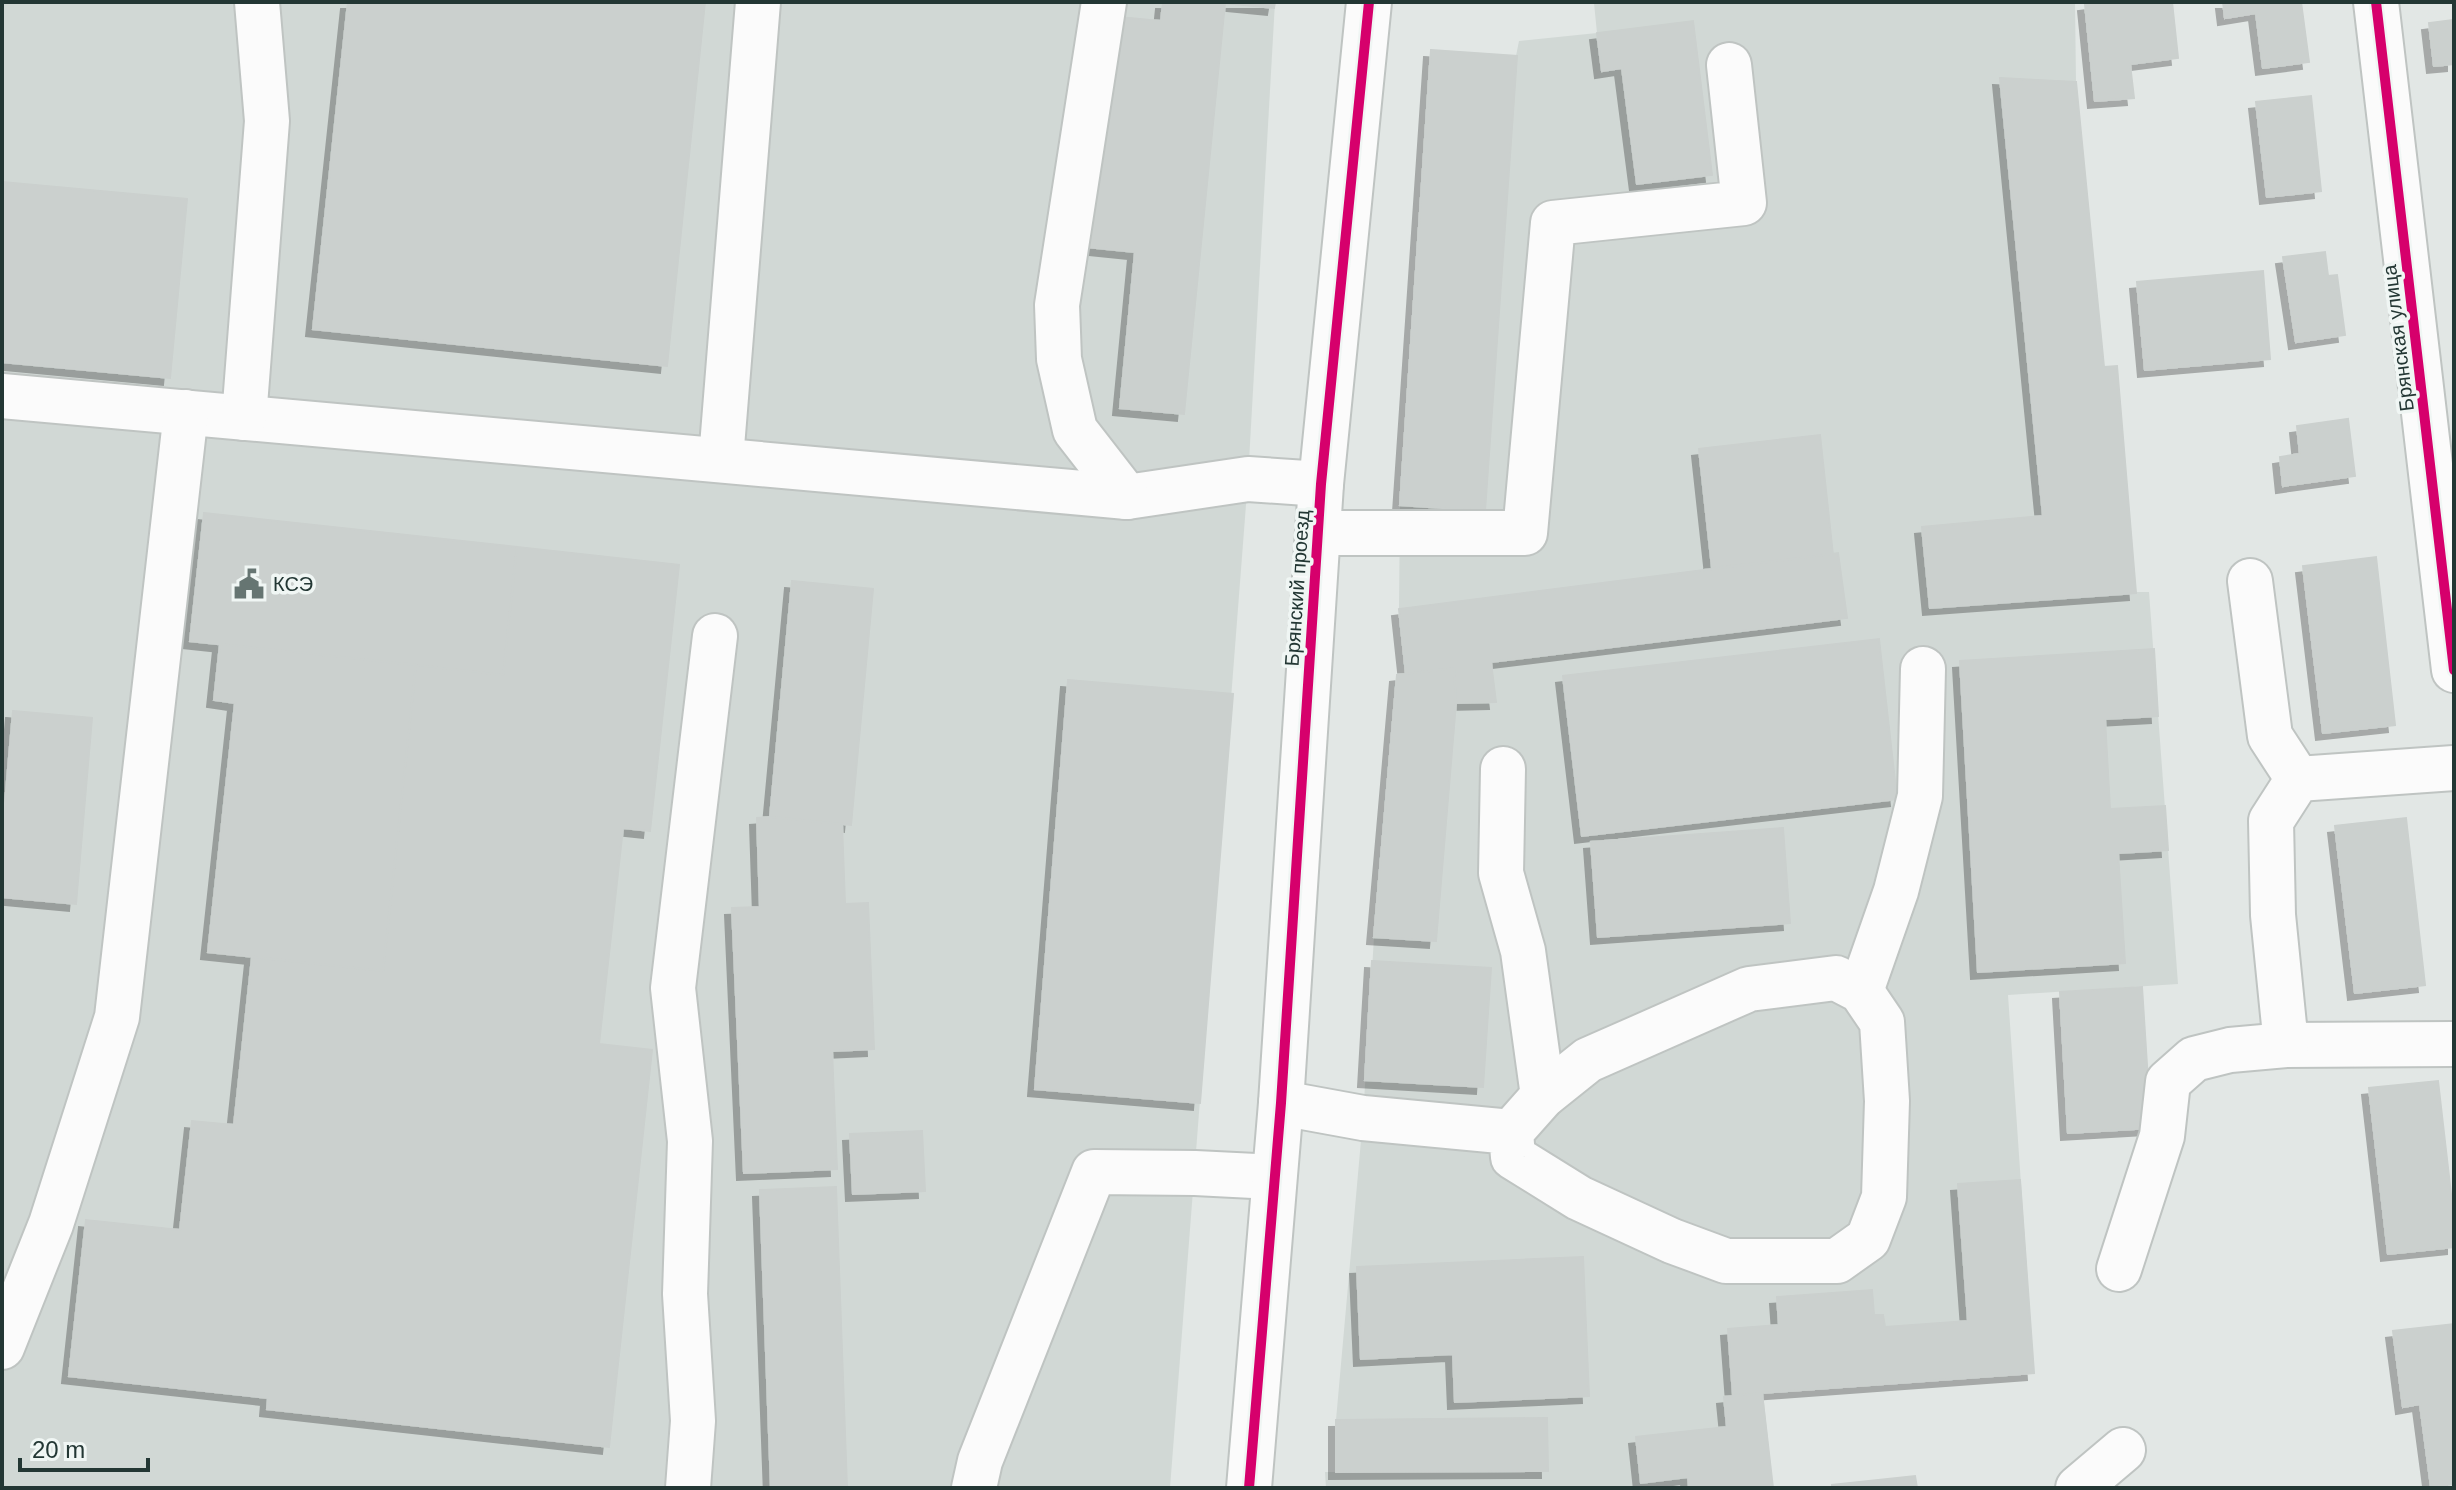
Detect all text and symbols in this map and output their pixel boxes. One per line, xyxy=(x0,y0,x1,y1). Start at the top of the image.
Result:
street label: Брянская улица xyxy=(2378,263,2418,413)
street label: Брянский проезд xyxy=(1281,509,1313,667)
public building icon: КСЭ xyxy=(232,567,266,601)
place label: КСЭ xyxy=(273,573,313,595)
scale bar xyxy=(20,1422,148,1472)
text: 20 m xyxy=(32,1436,85,1463)

